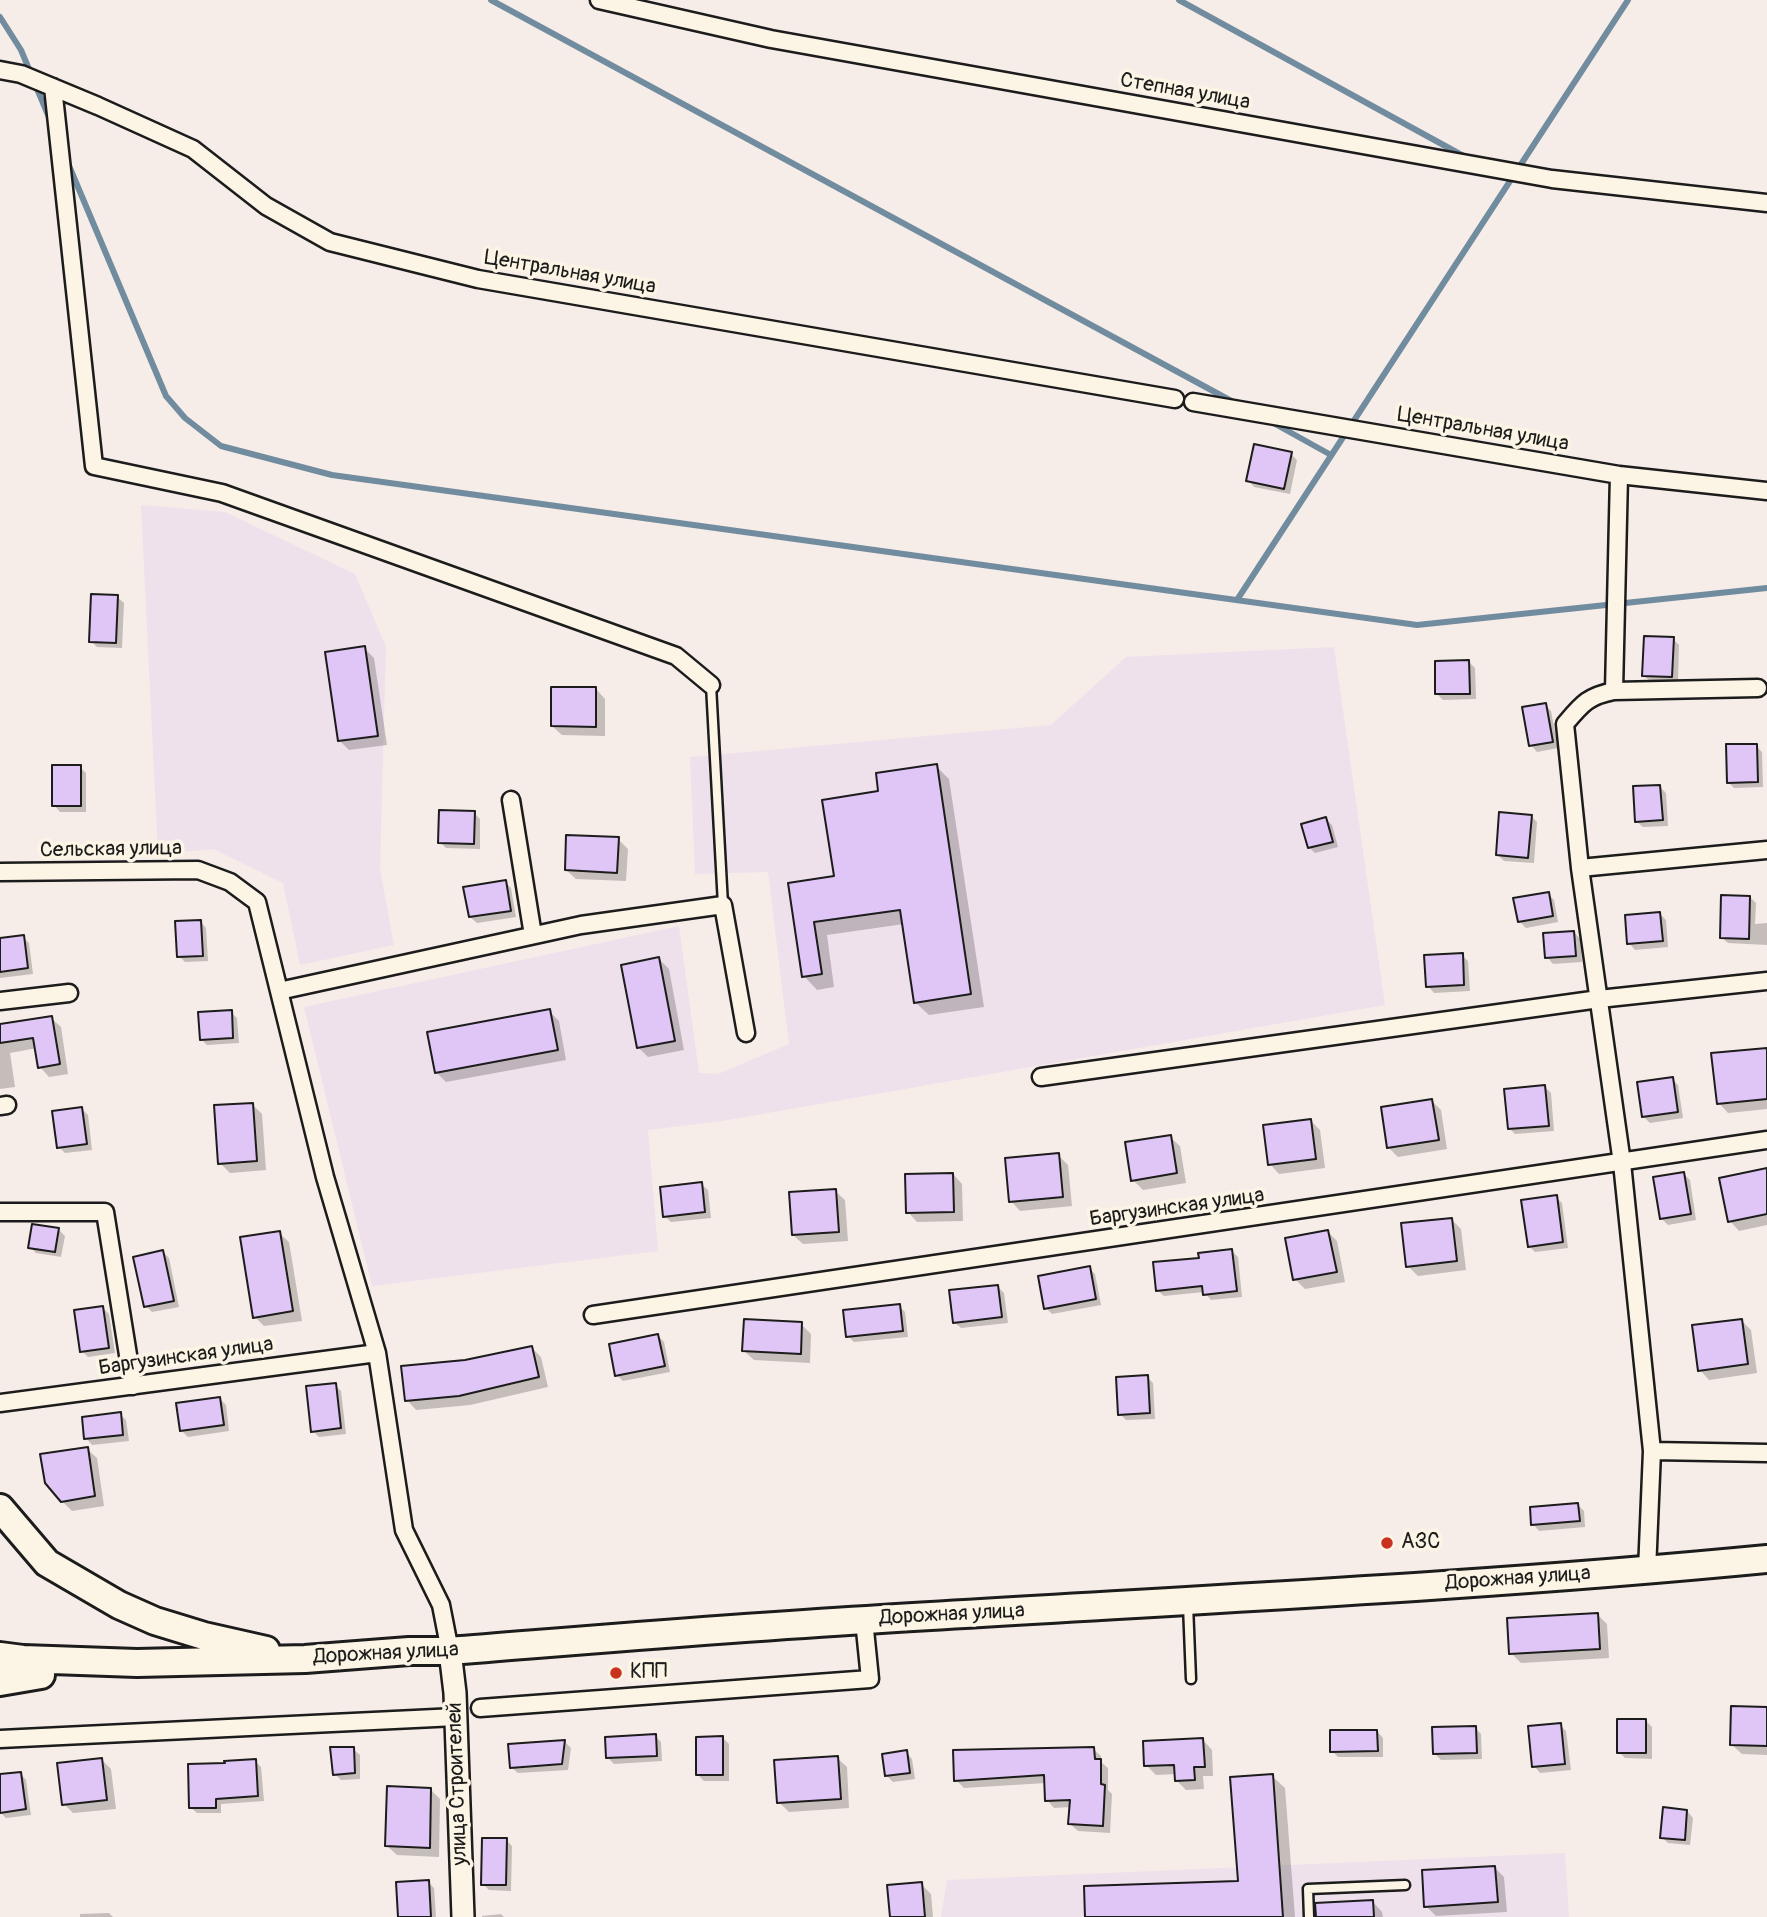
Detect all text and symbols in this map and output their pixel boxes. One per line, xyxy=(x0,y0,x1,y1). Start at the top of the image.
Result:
street label: Степная улица xyxy=(1118,68,1252,116)
street label: Центральная улица xyxy=(482,246,658,300)
street label: Центральная улица xyxy=(1395,403,1571,457)
street label: Сельская улица xyxy=(40,836,182,864)
street label: Баргузинская улица xyxy=(1088,1183,1266,1233)
street label: Баргузинская улица xyxy=(97,1332,275,1382)
place label: АЗС xyxy=(1401,1530,1440,1556)
marker: АЗС xyxy=(1379,1535,1395,1551)
street label: Дорожная улица xyxy=(1445,1561,1591,1597)
street label: Дорожная улица xyxy=(879,1599,1025,1631)
street label: Дорожная улица xyxy=(313,1638,459,1670)
place label: КПП xyxy=(630,1660,667,1686)
marker: КПП xyxy=(608,1665,624,1681)
street label: улица Строителей xyxy=(443,1702,473,1866)

